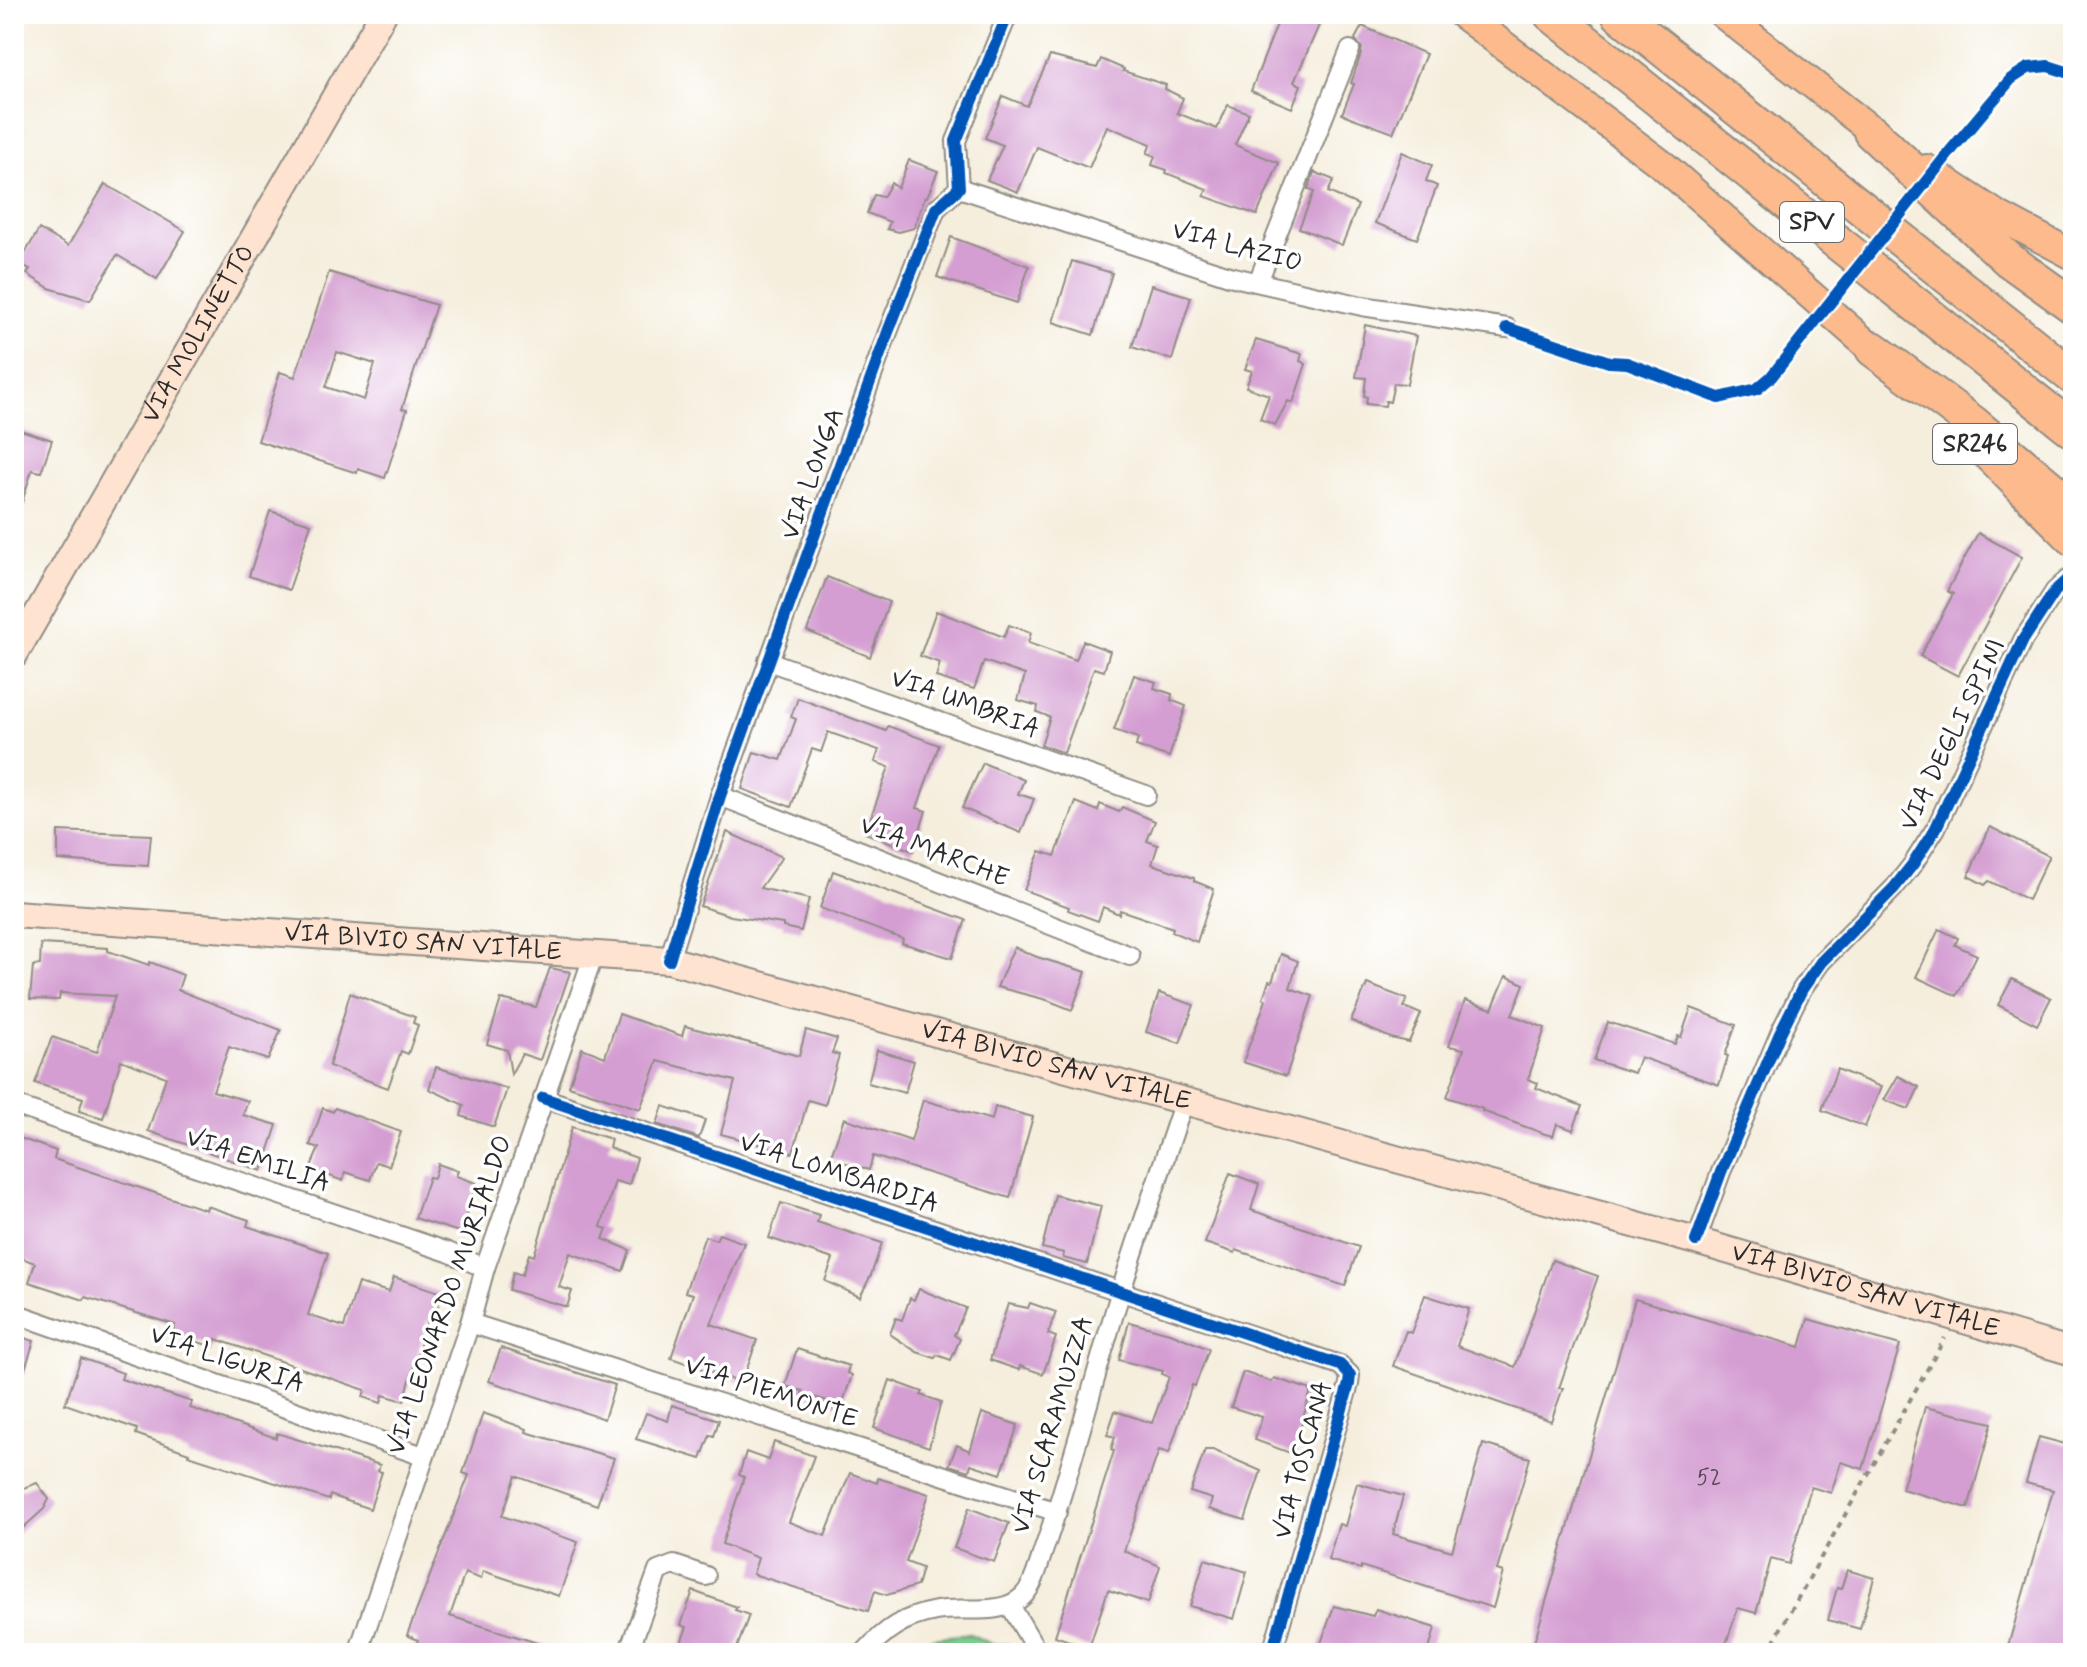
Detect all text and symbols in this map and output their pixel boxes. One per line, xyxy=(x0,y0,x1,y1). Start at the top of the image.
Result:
road number: SPV xyxy=(1780,202,1844,242)
street label: VIA LAZIO xyxy=(1168,213,1306,281)
street label: VIA MOLINETTO xyxy=(134,239,263,430)
street label: VIA LONGA xyxy=(773,403,853,545)
road number: SR246 xyxy=(1933,424,2017,464)
street label: VIA DEGLI SPINI xyxy=(1892,633,2014,837)
street label: VIA UMBRIA xyxy=(886,661,1044,747)
street label: VIA MARCHE xyxy=(855,808,1013,896)
street label: VIA BIVIO SAN VITALE xyxy=(283,916,563,969)
street label: VIA BIVIO SAN VITALE xyxy=(917,1013,1195,1119)
street label: VIA EMILIA xyxy=(181,1120,335,1202)
street label: VIA LOMBARDIA xyxy=(735,1126,943,1222)
street label: VIA LEONARDO MURIALDO xyxy=(379,1131,521,1459)
street label: VIA BIVIO SAN VITALE xyxy=(1727,1235,2004,1347)
street label: VIA SCARAMUZZA xyxy=(1004,1312,1102,1538)
street label: VIA LIGURIA xyxy=(145,1318,309,1402)
street label: VIA PIEMONTE xyxy=(680,1349,862,1437)
street label: VIA TOSCANA xyxy=(1266,1377,1340,1543)
house number: 52 xyxy=(1697,1464,1721,1492)

